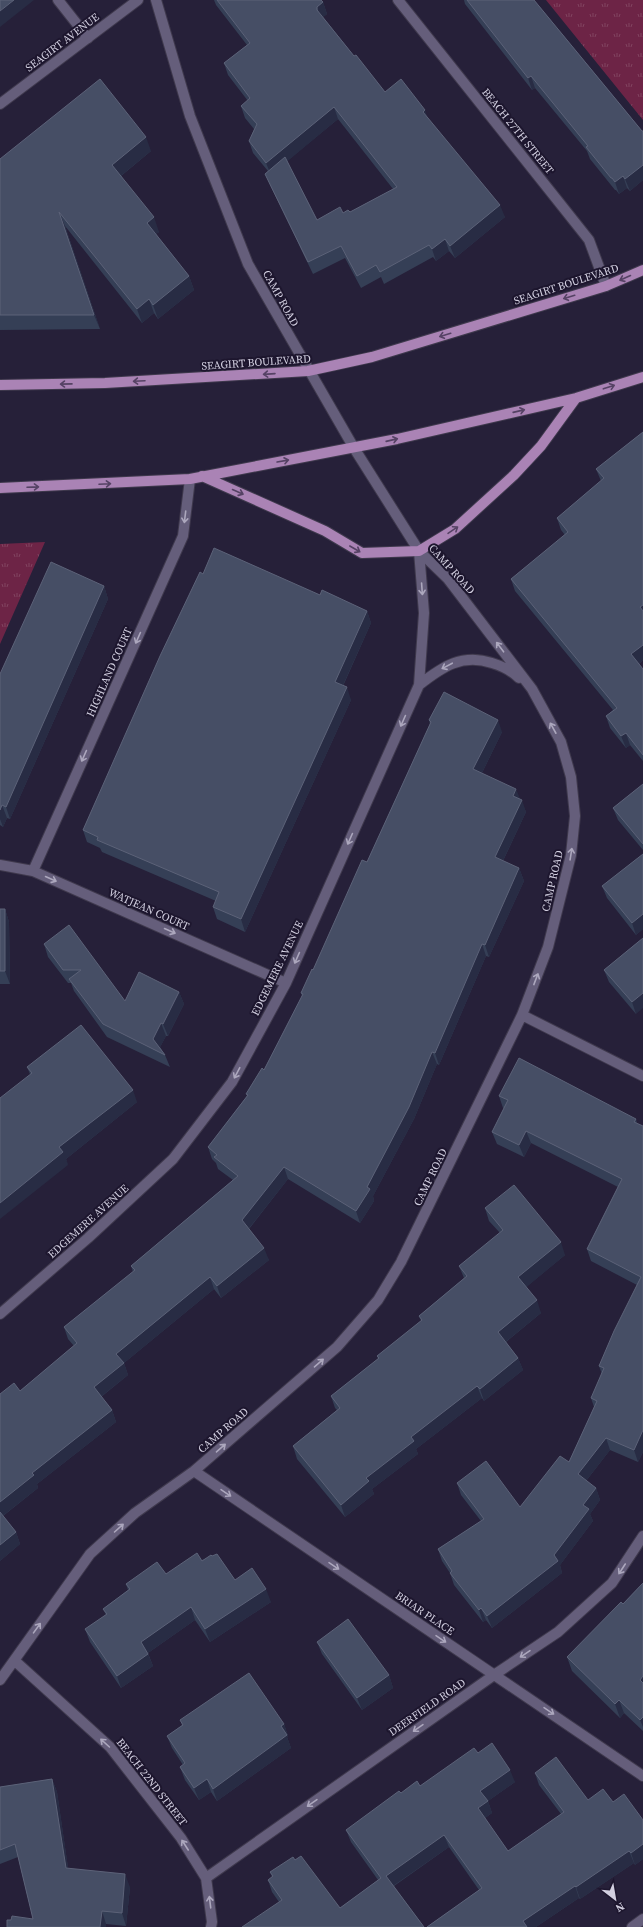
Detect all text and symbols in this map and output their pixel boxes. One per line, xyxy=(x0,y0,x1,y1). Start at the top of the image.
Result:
street label: SEAGIRT AVENUE xyxy=(22,9,103,75)
street label: BEACH 27TH STREET xyxy=(478,85,557,178)
street label: SEAGIRT BOULEVARD xyxy=(512,260,621,309)
street label: CAMP ROAD xyxy=(259,267,302,329)
one-way arrow xyxy=(619,275,631,282)
one-way arrow xyxy=(563,294,576,301)
one-way arrow xyxy=(439,332,452,339)
street label: SEAGIRT BOULEVARD xyxy=(201,351,311,374)
one-way arrow xyxy=(263,370,276,377)
one-way arrow xyxy=(133,377,146,385)
one-way arrow xyxy=(60,380,73,388)
one-way arrow xyxy=(603,383,616,390)
one-way arrow xyxy=(512,406,525,414)
one-way arrow xyxy=(385,435,398,443)
one-way arrow xyxy=(276,457,289,465)
one-way arrow xyxy=(98,480,111,487)
one-way arrow xyxy=(26,483,39,491)
one-way arrow xyxy=(232,489,244,496)
one-way arrow xyxy=(182,511,189,524)
one-way arrow xyxy=(447,526,458,534)
street label: CAMP ROAD xyxy=(425,541,478,598)
one-way arrow xyxy=(349,545,361,553)
one-way arrow xyxy=(419,582,426,595)
street label: HIGHLAND COURT xyxy=(83,625,136,719)
one-way arrow xyxy=(133,631,141,643)
one-way arrow xyxy=(495,641,504,652)
one-way arrow xyxy=(441,662,453,670)
one-way arrow xyxy=(399,714,407,726)
one-way arrow xyxy=(549,722,557,734)
one-way arrow xyxy=(80,750,87,762)
one-way arrow xyxy=(346,833,353,845)
one-way arrow xyxy=(567,848,575,861)
street label: CAMP ROAD xyxy=(538,849,567,913)
one-way arrow xyxy=(44,876,56,883)
street label: WATJEAN COURT xyxy=(106,885,192,934)
street label: EDGEMERE AVENUE xyxy=(248,918,307,1018)
one-way arrow xyxy=(163,928,175,935)
one-way arrow xyxy=(293,951,300,963)
one-way arrow xyxy=(532,973,540,985)
one-way arrow xyxy=(232,1067,240,1079)
street label: CAMP ROAD xyxy=(410,1146,451,1209)
street label: EDGEMERE AVENUE xyxy=(45,1181,132,1262)
one-way arrow xyxy=(314,1358,324,1367)
street label: CAMP ROAD xyxy=(195,1404,252,1457)
one-way arrow xyxy=(215,1444,225,1453)
one-way arrow xyxy=(220,1489,231,1497)
one-way arrow xyxy=(113,1524,123,1533)
one-way arrow xyxy=(328,1562,339,1570)
one-way arrow xyxy=(617,1563,625,1575)
street label: BRIAR PLACE xyxy=(392,1588,457,1639)
one-way arrow xyxy=(33,1623,41,1634)
one-way arrow xyxy=(436,1635,447,1643)
one-way arrow xyxy=(519,1650,530,1658)
street label: DEERFIELD ROAD xyxy=(386,1675,469,1740)
one-way arrow xyxy=(543,1708,555,1716)
one-way arrow xyxy=(413,1724,424,1732)
street label: BEACH 22ND STREET xyxy=(113,1736,191,1829)
one-way arrow xyxy=(100,1738,110,1747)
one-way arrow xyxy=(306,1799,317,1807)
one-way arrow xyxy=(181,1840,189,1851)
north arrow xyxy=(595,1879,635,1919)
one-way arrow xyxy=(206,1896,214,1909)
text: N xyxy=(613,1899,627,1916)

